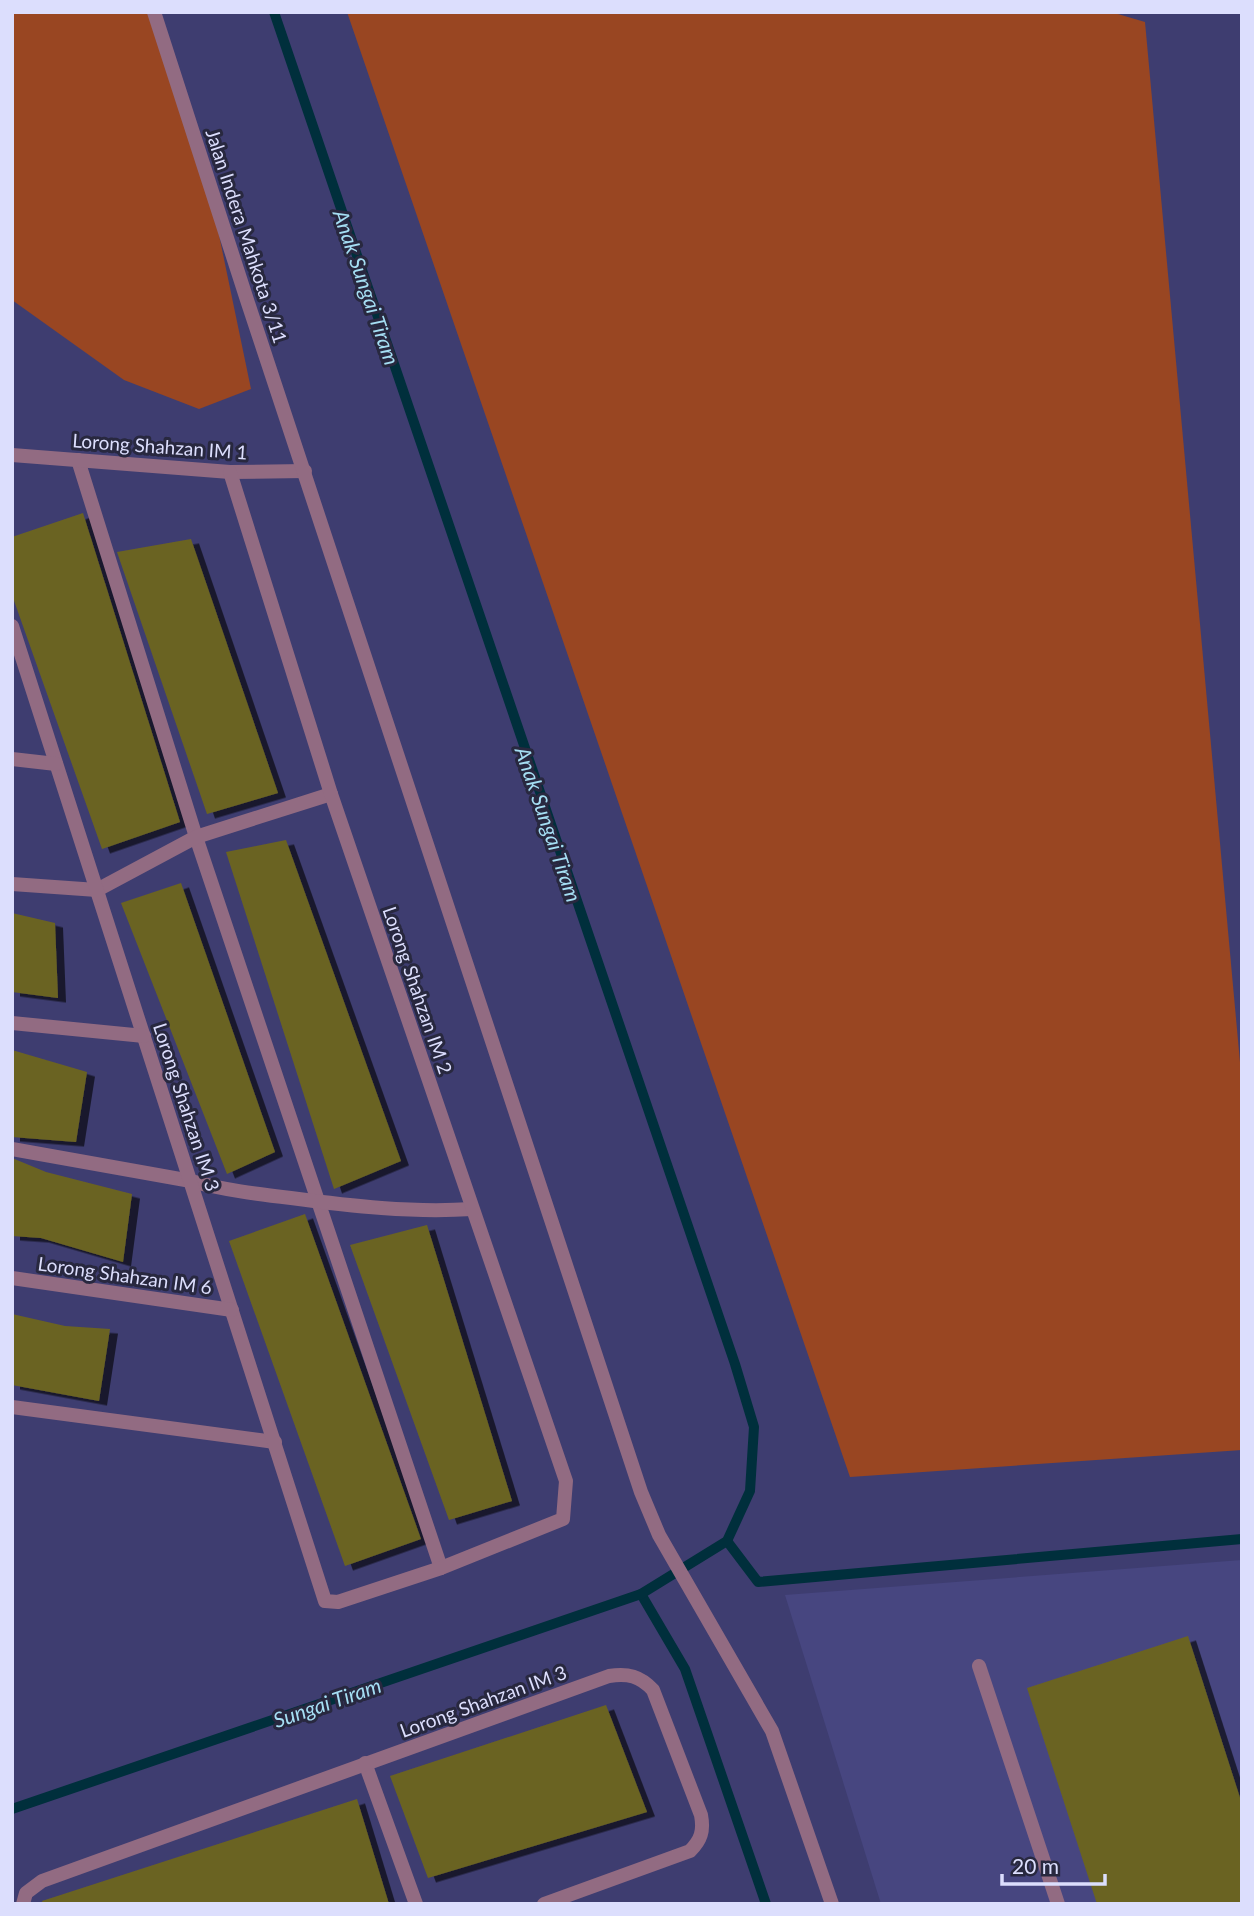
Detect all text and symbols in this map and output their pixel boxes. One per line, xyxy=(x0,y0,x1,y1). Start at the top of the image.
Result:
street label: Jalan Indera Mahkota 3/11 xyxy=(201,126,293,346)
water label: Anak Sungai Tiram xyxy=(328,205,405,368)
street label: Lorong Shahzan IM 1 xyxy=(72,428,248,464)
water label: Anak Sungai Tiram xyxy=(510,742,587,905)
street label: Lorong Shahzan IM 2 xyxy=(379,903,457,1077)
street label: Lorong Shahzan IM 3 xyxy=(149,1020,225,1194)
street label: Lorong Shahzan IM 6 xyxy=(36,1251,214,1299)
street label: Lorong Shahzan IM 3 xyxy=(397,1660,569,1742)
water label: Sungai Tiram xyxy=(270,1672,384,1732)
scale bar xyxy=(1002,1842,1105,1886)
text: 20 m xyxy=(1012,1853,1059,1878)

